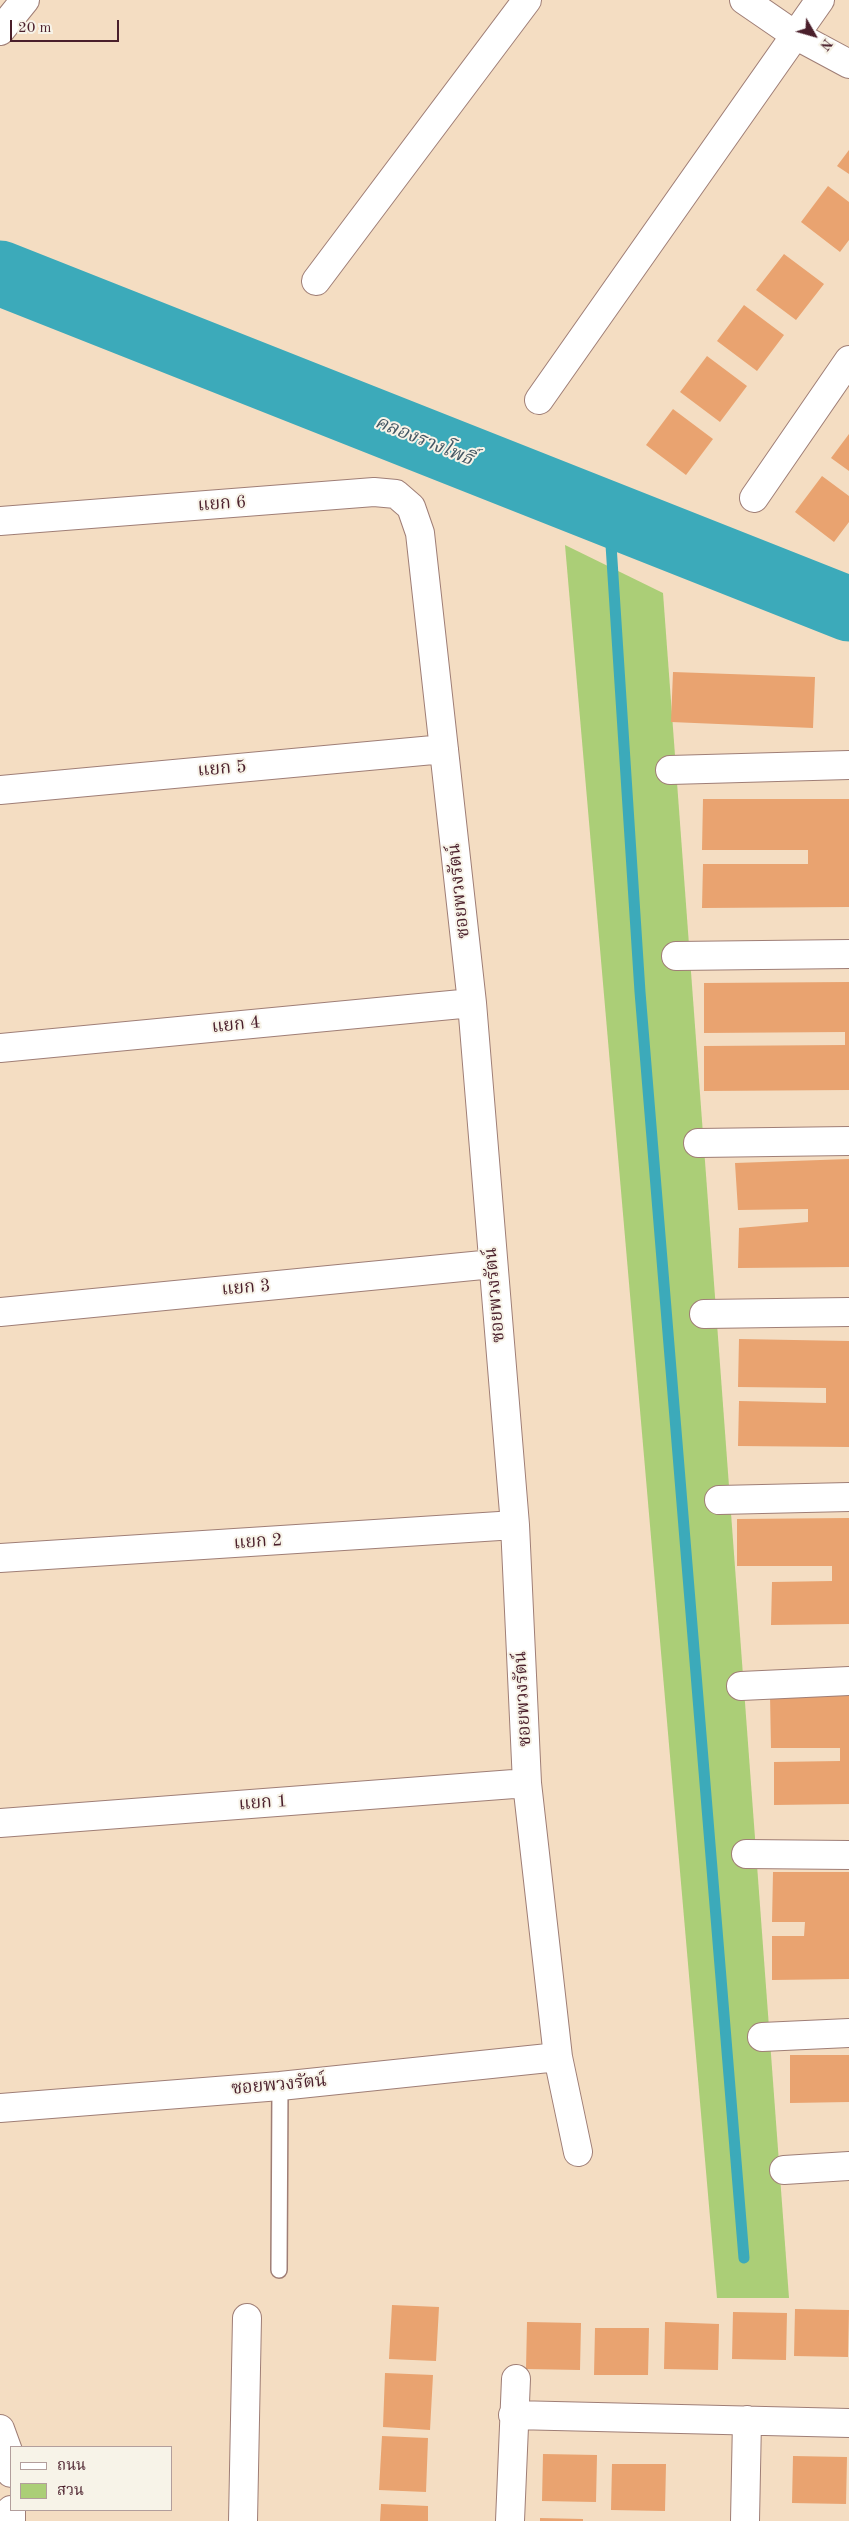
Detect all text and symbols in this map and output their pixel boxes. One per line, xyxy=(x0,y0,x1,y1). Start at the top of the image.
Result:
scale bar xyxy=(12,10,121,42)
north arrow xyxy=(789,10,839,60)
text: 20 m xyxy=(18,21,52,36)
text: N xyxy=(817,36,835,53)
water label: คลองรางโพธิ์ xyxy=(372,411,476,471)
street label: แยก 6 xyxy=(197,492,247,516)
street label: แยก 5 xyxy=(197,756,247,782)
street label: ซอยพวงรัตน์ xyxy=(443,842,475,940)
street label: แยก 4 xyxy=(211,1012,261,1038)
street label: ซอยพวงรัตน์ xyxy=(480,1246,510,1344)
street label: แยก 3 xyxy=(221,1275,271,1301)
street label: แยก 2 xyxy=(233,1530,283,1554)
street label: ซอยพวงรัตน์ xyxy=(510,1651,536,1747)
street label: แยก 1 xyxy=(238,1791,288,1815)
street label: ซอยพวงรัตน์ xyxy=(230,2070,328,2100)
legend xyxy=(10,2446,172,2511)
text: ถนน xyxy=(57,2459,86,2474)
text: สวน xyxy=(57,2484,84,2499)

